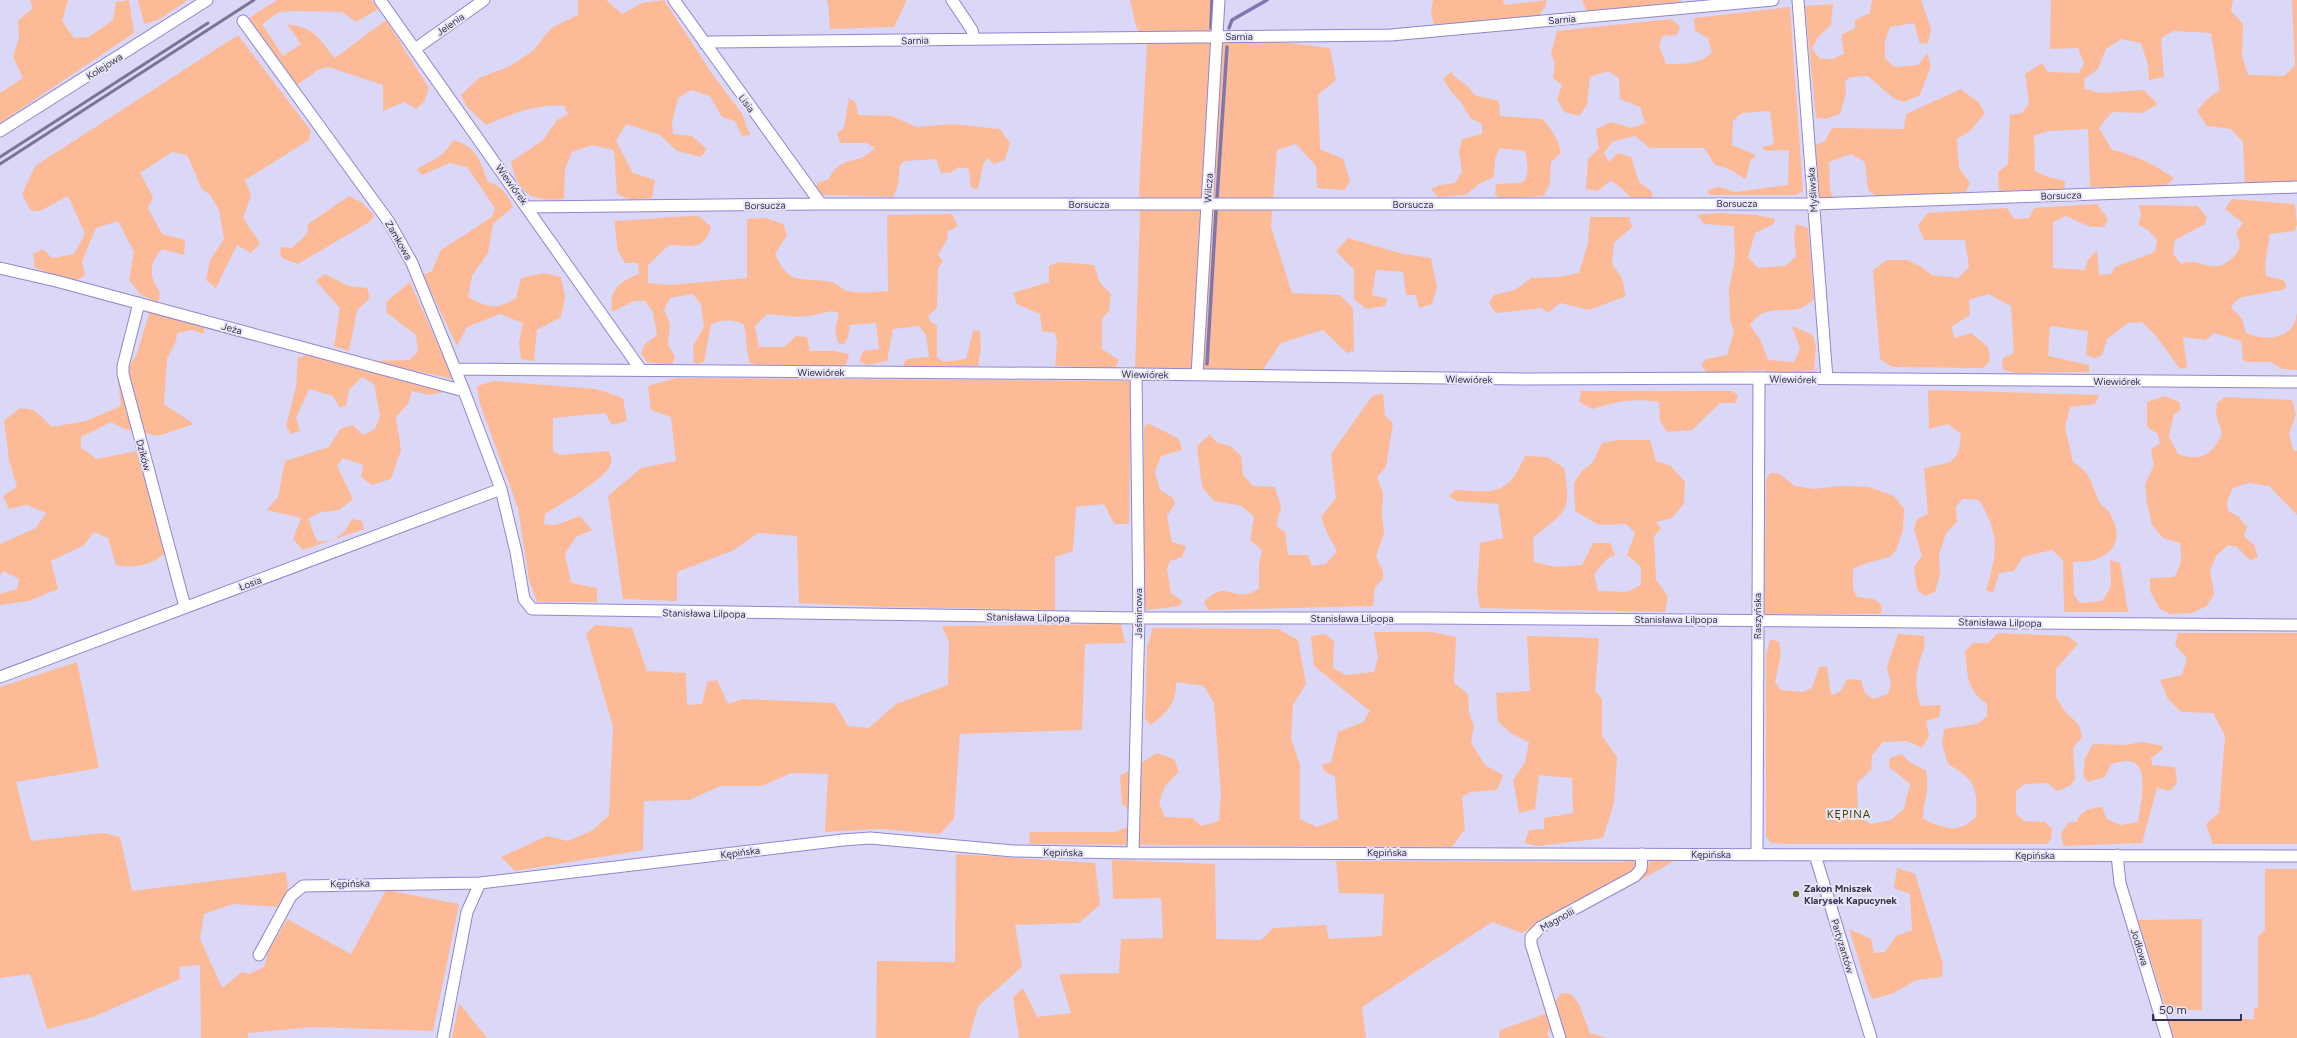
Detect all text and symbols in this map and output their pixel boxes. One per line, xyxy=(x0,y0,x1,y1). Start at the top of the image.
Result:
street label: Jelenia xyxy=(434,10,467,39)
street label: Sarnia xyxy=(1548,12,1576,27)
street label: Sarnia xyxy=(1225,30,1253,43)
street label: Sarnia xyxy=(901,34,929,47)
street label: Kolejowa xyxy=(84,50,125,83)
street label: Lisia xyxy=(736,92,758,115)
street label: Wiewiórek xyxy=(493,161,531,207)
street label: Myśliwska xyxy=(1804,167,1821,213)
street label: Wilcza xyxy=(1201,173,1216,203)
street label: Borsucza xyxy=(2040,188,2082,203)
street label: Borsucza xyxy=(1717,197,1757,210)
street label: Borsucza xyxy=(1069,198,1109,211)
street label: Borsucza xyxy=(1393,198,1433,211)
street label: Borsucza xyxy=(744,199,786,212)
street label: Zamkowa xyxy=(382,218,415,262)
street label: Jeża xyxy=(220,320,244,337)
street label: Wiewiórek xyxy=(798,366,845,379)
street label: Wiewiórek xyxy=(1121,368,1169,381)
street label: Wiewiórek xyxy=(1445,373,1493,386)
street label: Wiewiórek xyxy=(1769,373,1817,386)
street label: Wiewiórek xyxy=(2094,375,2141,388)
street label: Dzików xyxy=(133,438,154,473)
street label: Łosia xyxy=(237,573,263,594)
street label: Jaśminowa xyxy=(1132,588,1145,638)
street label: Raszyńska xyxy=(1751,593,1764,639)
street label: Stanisława Lilpopa xyxy=(662,606,746,621)
street label: Stanisława Lilpopa xyxy=(986,610,1070,625)
street label: Stanisława Lilpopa xyxy=(1310,612,1394,625)
street label: Stanisława Lilpopa xyxy=(1634,613,1718,626)
street label: Stanisława Lilpopa xyxy=(1958,615,2042,630)
district label: KĘPINA xyxy=(1827,808,1871,821)
street label: Kępińska xyxy=(720,844,761,861)
street label: Kępińska xyxy=(1043,846,1083,859)
street label: Kępińska xyxy=(1367,846,1407,859)
street label: Kępińska xyxy=(1691,848,1731,861)
street label: Kępińska xyxy=(2015,849,2055,862)
street label: Kępińska xyxy=(330,877,370,890)
place label: Zakon Mniszek Klarysek Kapucynek xyxy=(1804,882,1898,907)
marker: Zakon Mniszek Klarysek Kapucynek xyxy=(1791,889,1801,899)
street label: Magnolii xyxy=(1538,905,1577,934)
street label: Partyzantów xyxy=(1828,917,1857,975)
street label: Jodłowa xyxy=(2128,927,2151,967)
scale bar xyxy=(2153,996,2241,1022)
text: 50 m xyxy=(2159,1003,2187,1017)

